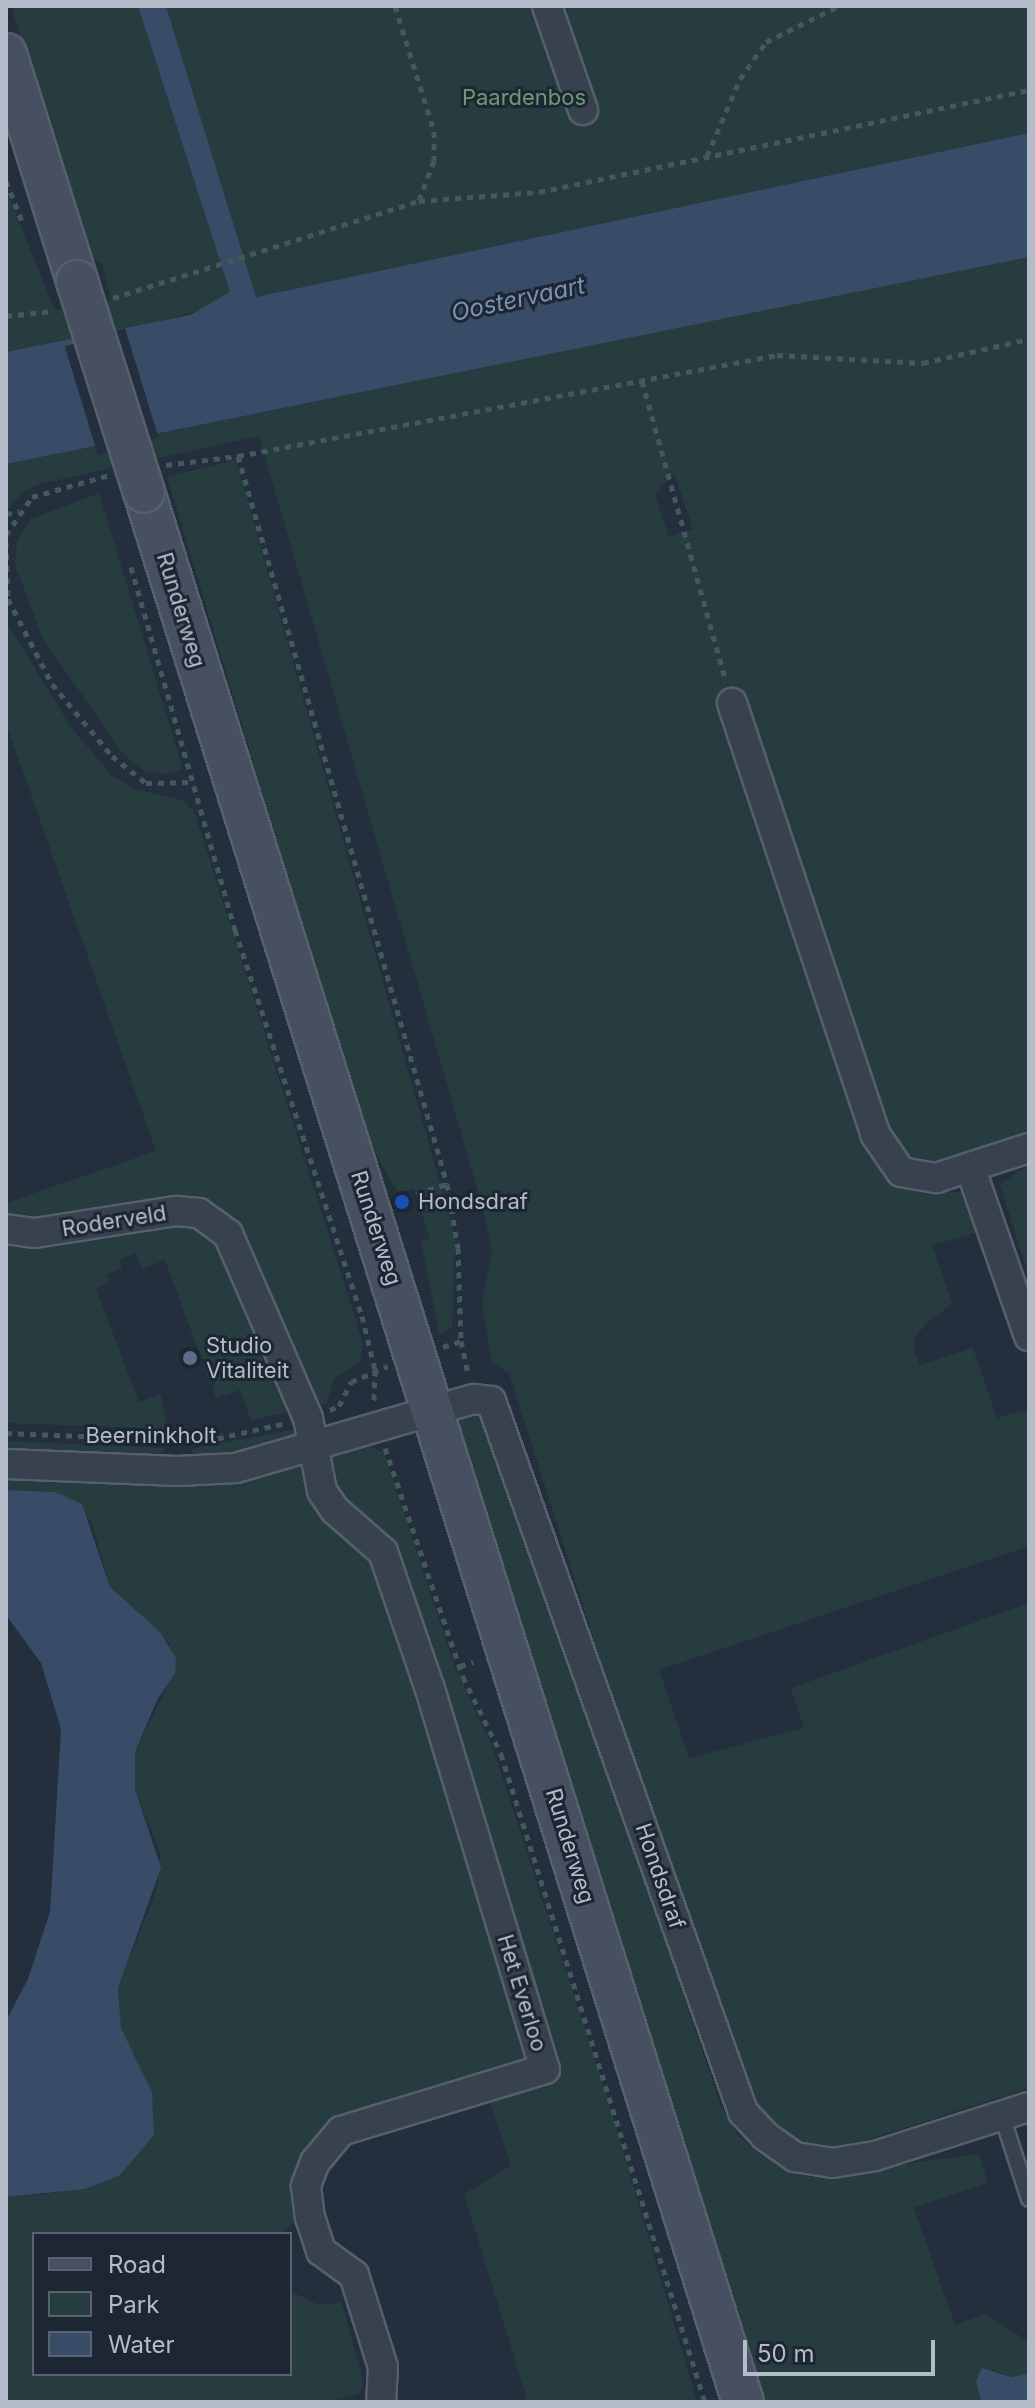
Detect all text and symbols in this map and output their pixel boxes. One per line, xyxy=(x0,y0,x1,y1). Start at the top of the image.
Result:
park label: Paardenbos xyxy=(462,85,586,111)
water label: Oostervaart xyxy=(448,271,588,327)
street label: Runderweg xyxy=(151,549,211,671)
street label: Runderweg xyxy=(345,1167,407,1289)
place label: Hondsdraf xyxy=(418,1189,528,1215)
marker: Hondsdraf xyxy=(393,1193,411,1211)
street label: Roderveld xyxy=(60,1200,168,1242)
place label: Studio Vitaliteit xyxy=(206,1332,289,1384)
marker: Studio Vitaliteit xyxy=(181,1349,199,1367)
street label: Beerninkholt xyxy=(85,1423,217,1449)
street label: Runderweg xyxy=(540,1785,600,1907)
street label: Hondsdraf xyxy=(630,1820,690,1932)
street label: Het Everloo xyxy=(492,1931,552,2055)
legend xyxy=(32,2232,292,2376)
text: Road xyxy=(108,2250,166,2279)
text: Park xyxy=(108,2290,159,2319)
scale bar xyxy=(747,2324,939,2374)
text: Water xyxy=(108,2330,175,2359)
text: 50 m xyxy=(757,2339,815,2368)

